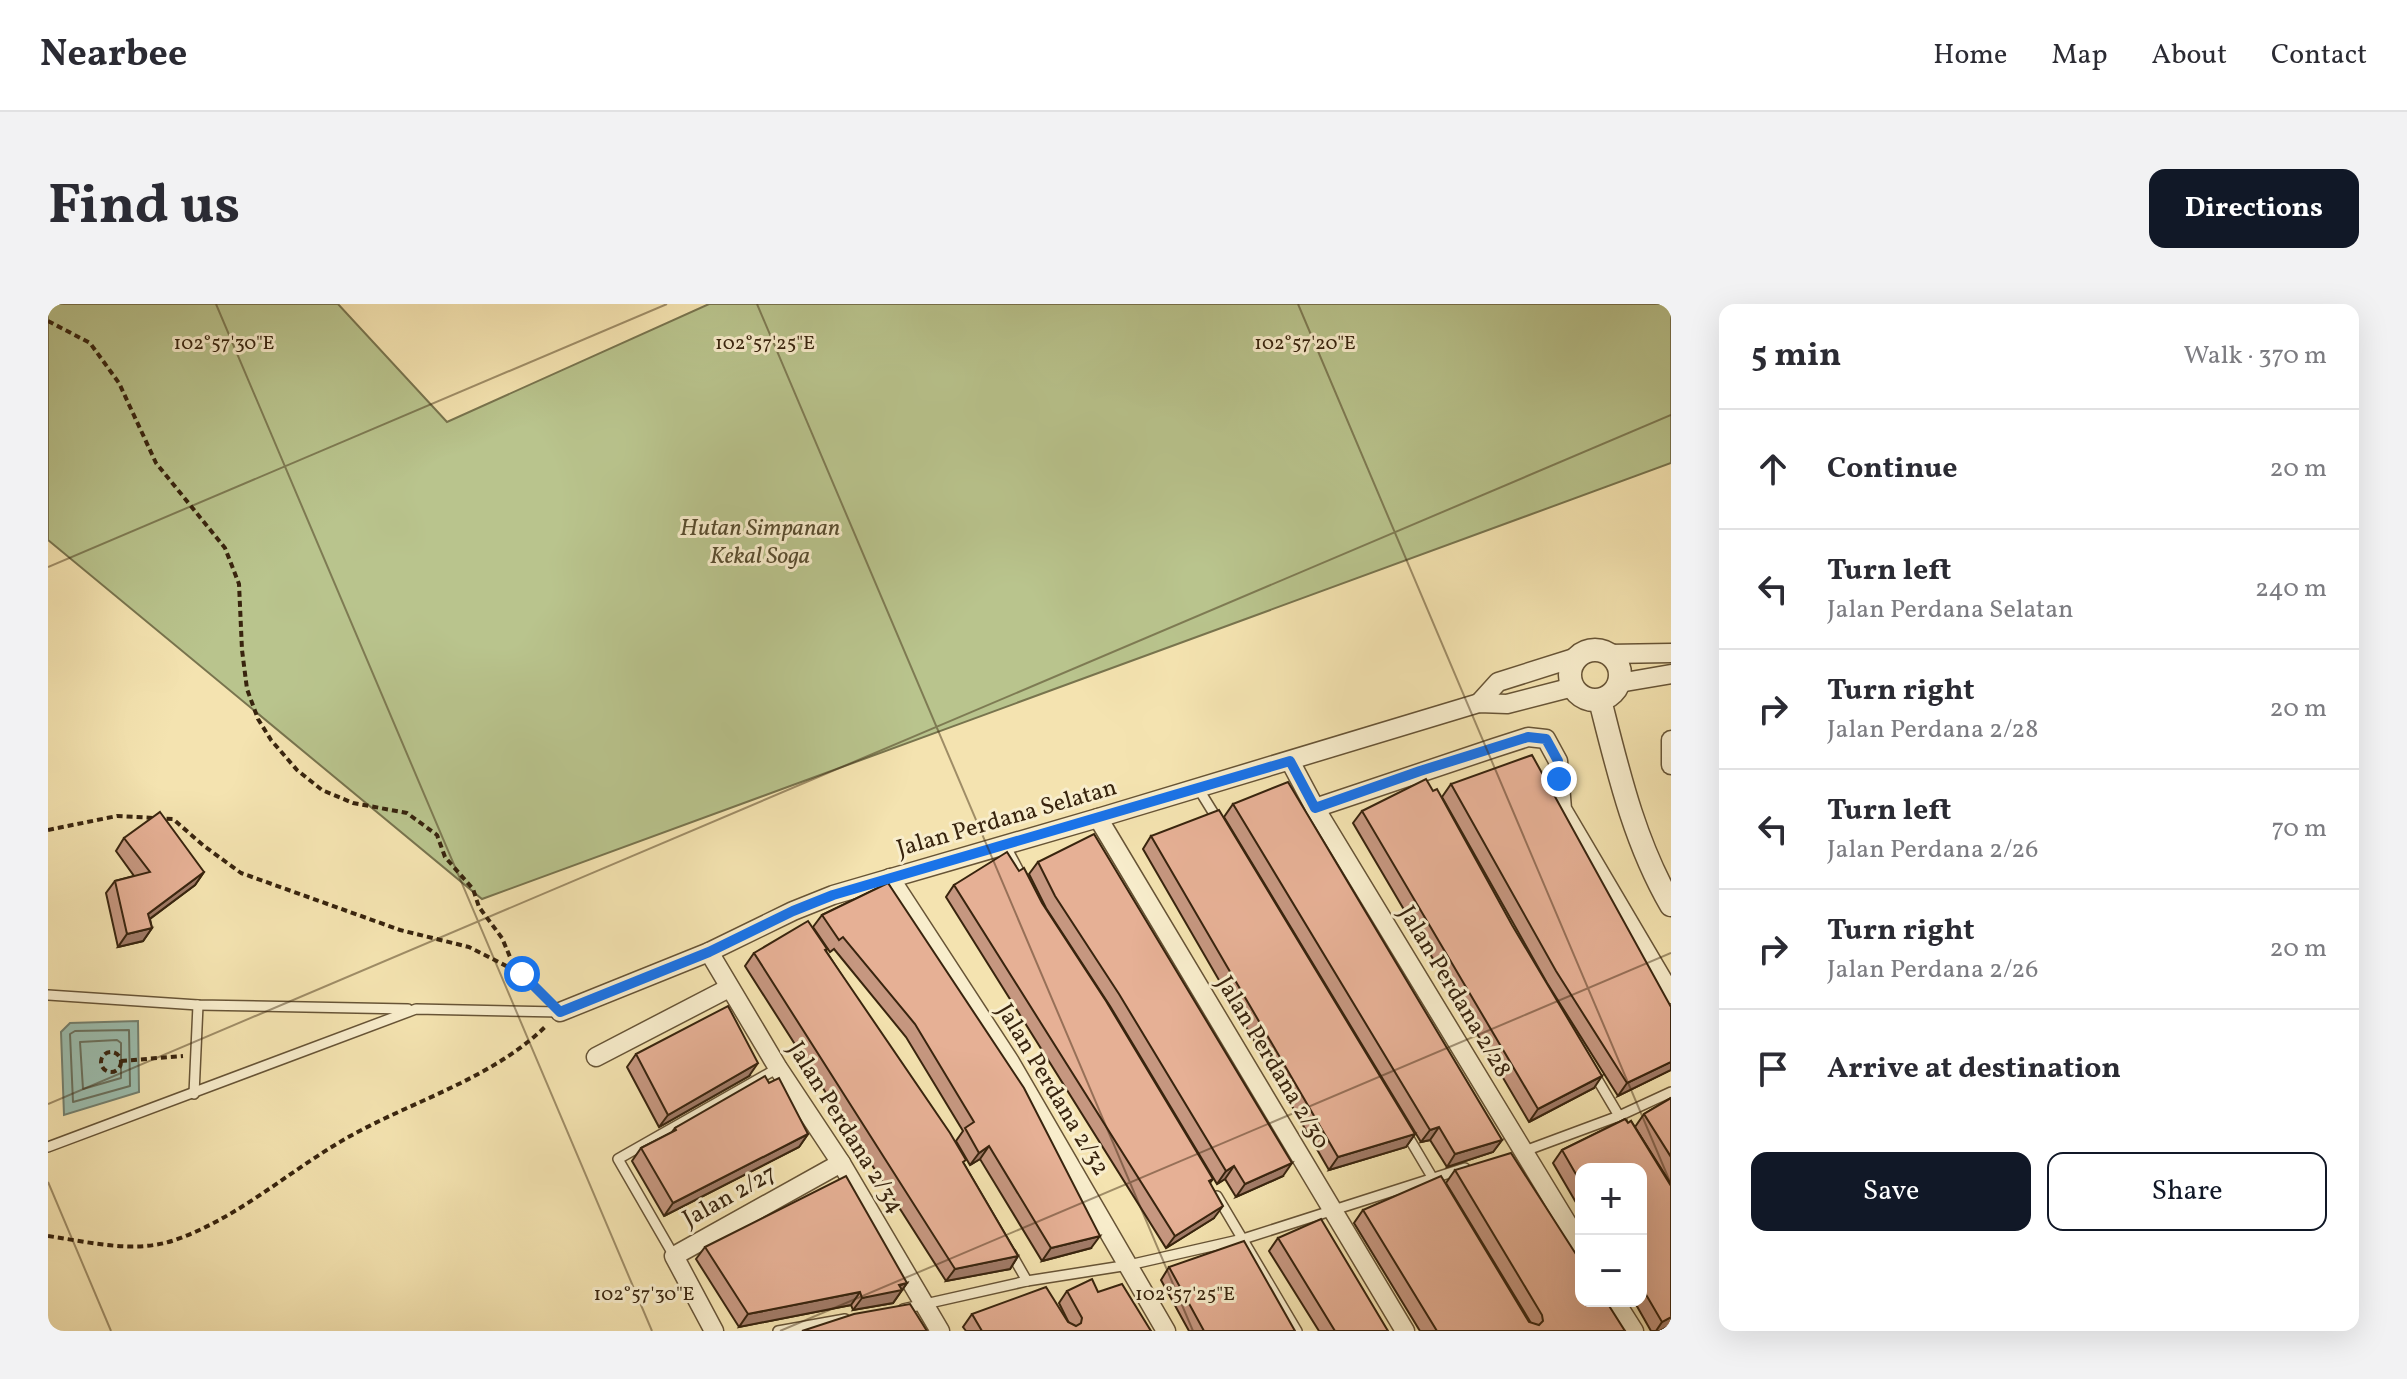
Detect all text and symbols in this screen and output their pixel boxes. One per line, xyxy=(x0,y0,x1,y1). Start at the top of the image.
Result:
text: Nearbee xyxy=(40,29,187,82)
text: Home xyxy=(1933,36,2007,75)
text: Map xyxy=(2051,36,2107,75)
text: About xyxy=(2151,36,2227,75)
text: Contact xyxy=(2271,36,2367,75)
text: Find us xyxy=(48,169,240,247)
button: Directions xyxy=(2149,169,2359,248)
text: 102°57'30"E xyxy=(173,330,275,358)
text: 102°57'25"E xyxy=(715,330,815,358)
text: 102°57'20"E xyxy=(1254,330,1356,358)
text: 5 min xyxy=(1751,333,1841,380)
text: Walk · 370 m xyxy=(2184,338,2327,374)
icon: ahead xyxy=(1751,447,1795,491)
text: Continue xyxy=(1827,448,1958,490)
text: 20 m xyxy=(2269,451,2327,487)
park label: Hutan Simpanan Kekal Soga xyxy=(680,512,840,574)
text: Turn left xyxy=(1827,550,1951,592)
icon: left xyxy=(1751,567,1795,611)
text: 240 m xyxy=(2255,571,2327,607)
text: Jalan Perdana Selatan xyxy=(1827,592,2074,628)
text: Turn right xyxy=(1827,670,1975,712)
icon: right xyxy=(1751,687,1795,731)
text: 20 m xyxy=(2269,691,2327,727)
text: Jalan Perdana 2/28 xyxy=(1827,712,2038,748)
route end xyxy=(1541,761,1577,797)
street label: Jalan Perdana Selatan xyxy=(893,771,1121,867)
text: Turn left xyxy=(1827,790,1951,832)
icon: left xyxy=(1751,807,1795,851)
text: 70 m xyxy=(2272,811,2327,847)
text: Jalan Perdana 2/26 xyxy=(1827,832,2038,868)
street label: Jalan Perdana 2/28 xyxy=(1389,900,1519,1084)
text: Turn right xyxy=(1827,910,1975,952)
icon: right xyxy=(1751,927,1795,971)
text: 20 m xyxy=(2269,931,2327,967)
text: Jalan Perdana 2/26 xyxy=(1827,952,2038,988)
route start xyxy=(504,956,540,992)
street label: Jalan Perdana 2/30 xyxy=(1207,970,1337,1156)
street label: Jalan Perdana 2/32 xyxy=(987,997,1117,1183)
street label: Jalan Perdana 2/34 xyxy=(778,1035,912,1221)
icon: arrive xyxy=(1751,1047,1795,1091)
text: Arrive at destination xyxy=(1827,1048,2121,1090)
button: Save xyxy=(1751,1152,2031,1231)
button: Share xyxy=(2047,1152,2327,1231)
street label: Jalan 2/27 xyxy=(677,1157,783,1237)
map controls xyxy=(1575,1163,1647,1307)
button: + xyxy=(1575,1163,1647,1235)
button: − xyxy=(1575,1235,1647,1307)
text: 102°57'30"E xyxy=(593,1281,695,1309)
text: 102°57'25"E xyxy=(1135,1281,1235,1309)

